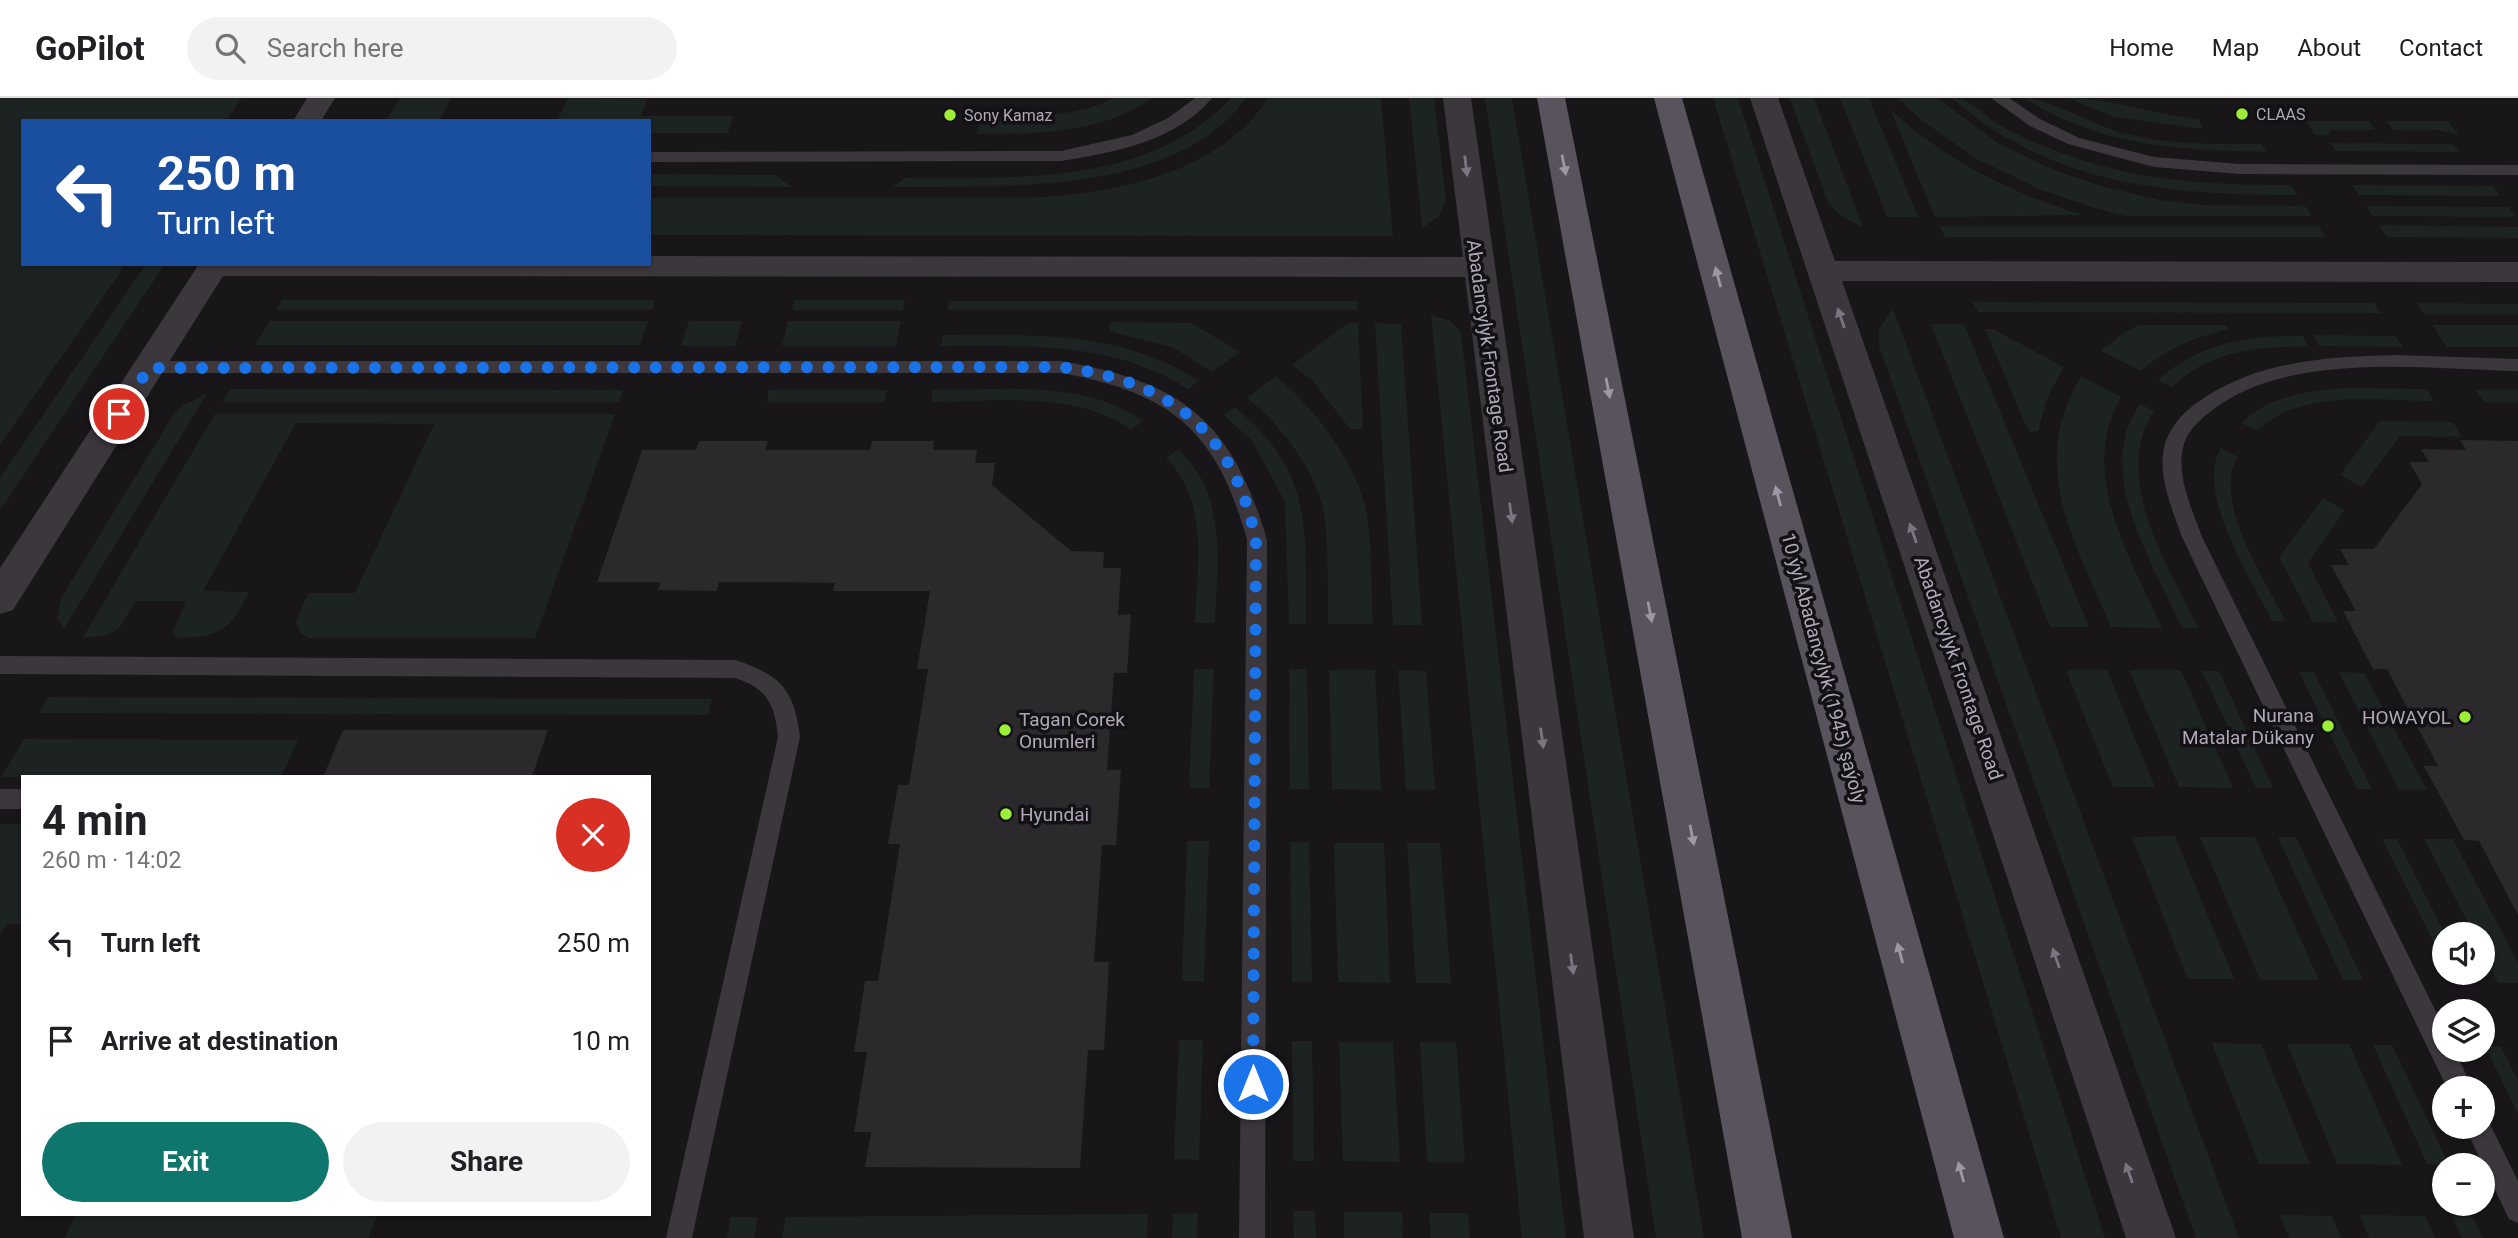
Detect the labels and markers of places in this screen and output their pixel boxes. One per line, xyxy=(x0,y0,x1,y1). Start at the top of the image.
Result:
place label: CLAAS xyxy=(2256,105,2306,124)
place label: Sony Kamaz xyxy=(964,106,1052,125)
marker: CLAAS xyxy=(2234,106,2250,122)
marker: Sony Kamaz xyxy=(942,107,958,123)
pin xyxy=(89,384,149,444)
place label: Nurana Matalar Dükany xyxy=(2182,704,2314,749)
place label: HOWAYOL xyxy=(2362,706,2451,729)
place label: Tagan Corek Onumleri xyxy=(1019,708,1125,753)
marker: HOWAYOL xyxy=(2457,709,2473,725)
marker: Nurana Matalar Dükany xyxy=(2320,718,2336,734)
marker: Tagan Corek Onumleri xyxy=(997,722,1013,738)
place label: Hyundai xyxy=(1020,803,1089,826)
marker: Hyundai xyxy=(998,806,1014,822)

